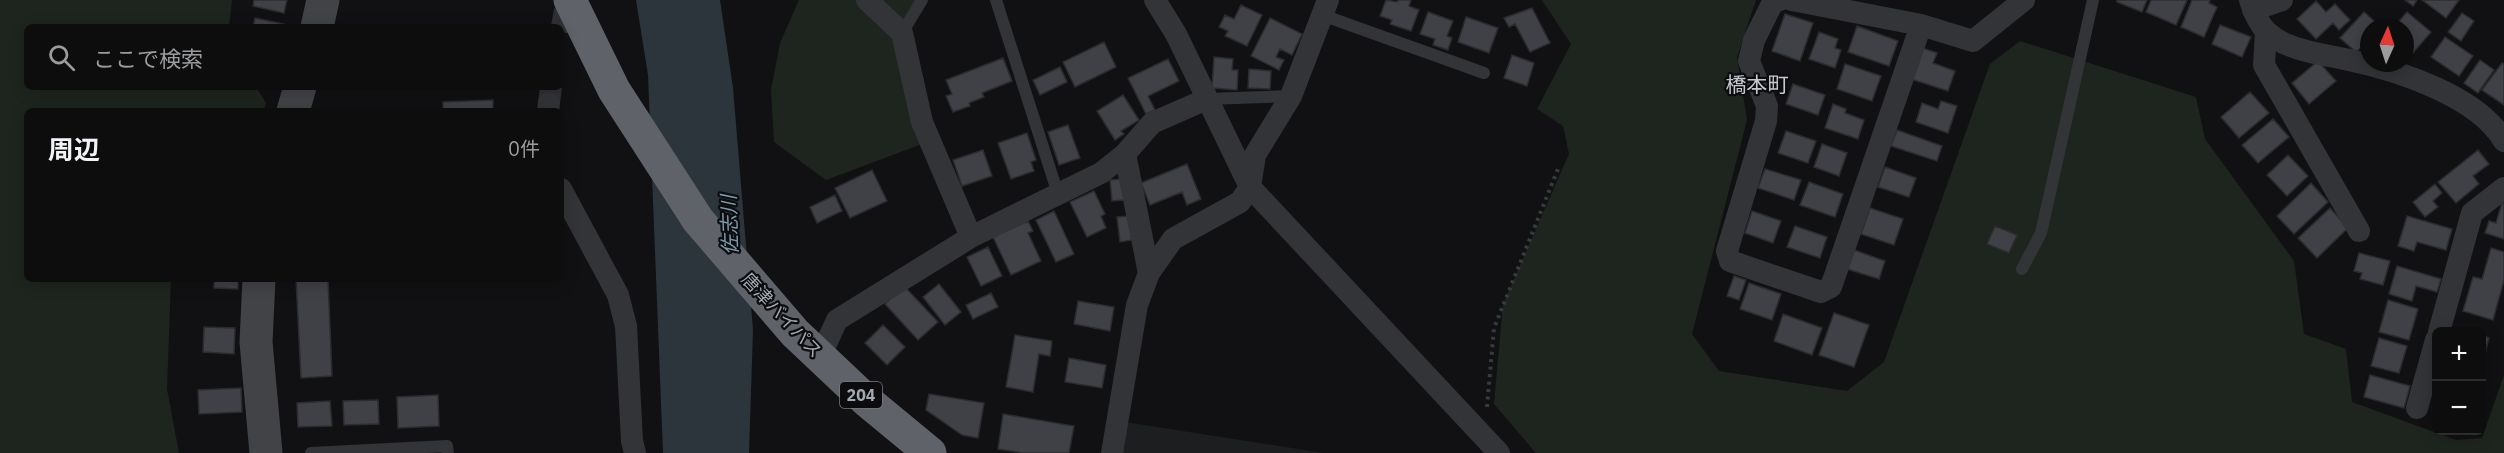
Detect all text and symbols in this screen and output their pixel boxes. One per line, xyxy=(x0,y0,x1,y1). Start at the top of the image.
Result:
north arrow xyxy=(2360,18,2414,72)
search box xyxy=(24,24,564,90)
icon: search xyxy=(45,41,78,74)
text: ここで検索 xyxy=(93,44,203,73)
district label: 橋本町 xyxy=(1726,70,1789,98)
text: 周辺 xyxy=(48,132,100,166)
text: 0件 xyxy=(508,135,540,162)
water label: 佐志川 xyxy=(714,193,744,255)
street label: 唐津バイパス xyxy=(737,268,827,362)
map controls xyxy=(2432,327,2486,435)
button: + xyxy=(2432,327,2486,381)
button: − xyxy=(2432,381,2486,435)
road number: 204 xyxy=(840,382,882,408)

